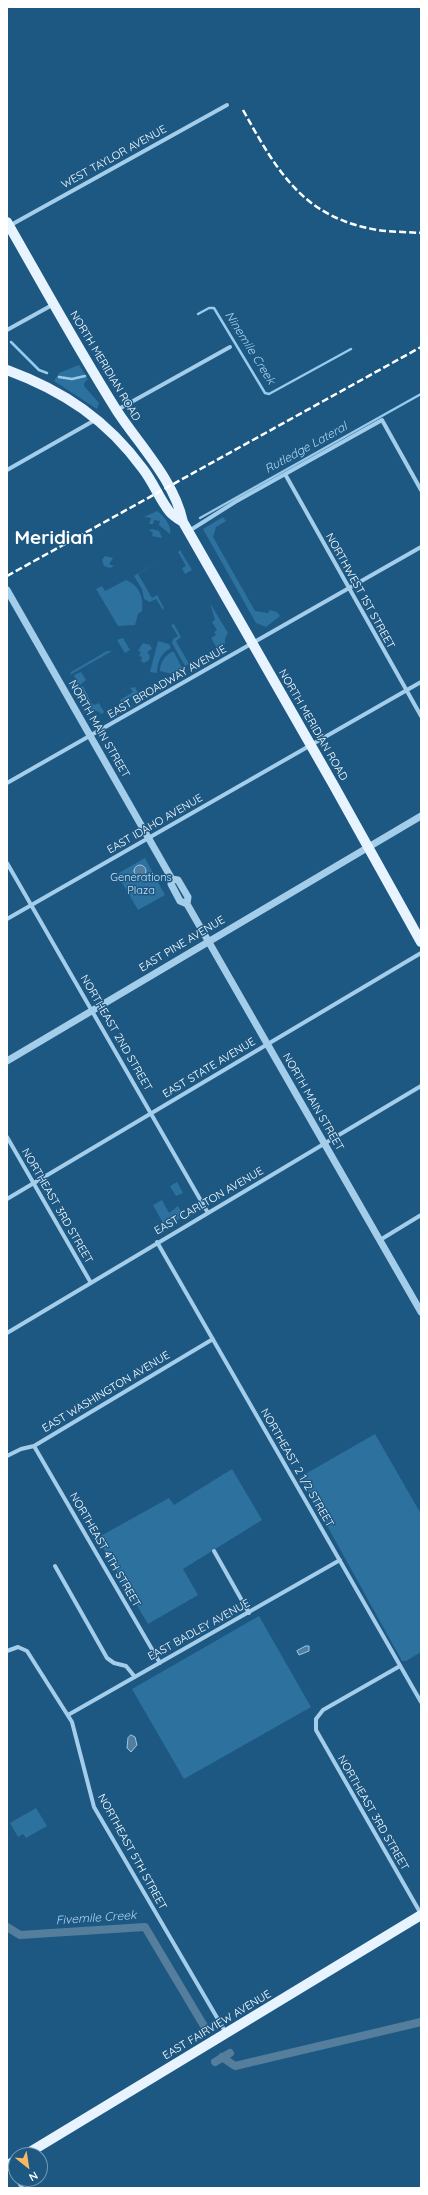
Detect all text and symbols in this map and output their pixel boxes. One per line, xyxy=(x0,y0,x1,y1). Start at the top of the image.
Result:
street label: WEST TAYLOR AVENUE xyxy=(59,123,169,191)
street label: NORTH MERIDIAN ROAD xyxy=(67,309,143,423)
water label: Ninemile Creek xyxy=(222,309,278,387)
water label: Rutledge Lateral xyxy=(262,419,350,477)
district label: Meridian xyxy=(14,527,94,549)
street label: NORTHWEST 1ST STREET xyxy=(323,531,397,651)
street label: EAST BROADWAY AVENUE xyxy=(105,643,229,721)
street label: NORTH MERIDIAN ROAD xyxy=(276,667,350,783)
street label: NORTH MAIN STREET xyxy=(66,678,132,780)
street label: EAST IDAHO AVENUE xyxy=(105,791,205,857)
park label: Generations Plaza xyxy=(110,871,172,897)
street label: EAST PINE AVENUE xyxy=(137,913,227,975)
street label: NORTHEAST 2ND STREET xyxy=(77,973,155,1093)
street label: EAST STATE AVENUE xyxy=(160,1035,258,1101)
street label: NORTH MAIN STREET xyxy=(280,1051,346,1153)
street label: NORTHEAST 3RD STREET xyxy=(19,1146,95,1266)
street label: EAST CARLTON AVENUE xyxy=(152,1164,266,1238)
street label: EAST WASHINGTON AVENUE xyxy=(40,1349,172,1435)
street label: NORTHEAST 2 1/2 STREET xyxy=(258,1406,336,1530)
street label: NORTHEAST 4TH STREET xyxy=(67,1490,143,1610)
street label: EAST BADLEY AVENUE xyxy=(146,1596,252,1664)
street label: NORTHEAST 3RD STREET xyxy=(335,1753,411,1873)
street label: NORTHEAST 5TH STREET xyxy=(95,1792,169,1912)
water label: Fivemile Creek xyxy=(55,1908,137,1928)
street label: EAST FAIRVIEW AVENUE xyxy=(161,1987,273,2063)
north arrow xyxy=(8,2147,48,2187)
text: N xyxy=(26,2168,41,2185)

